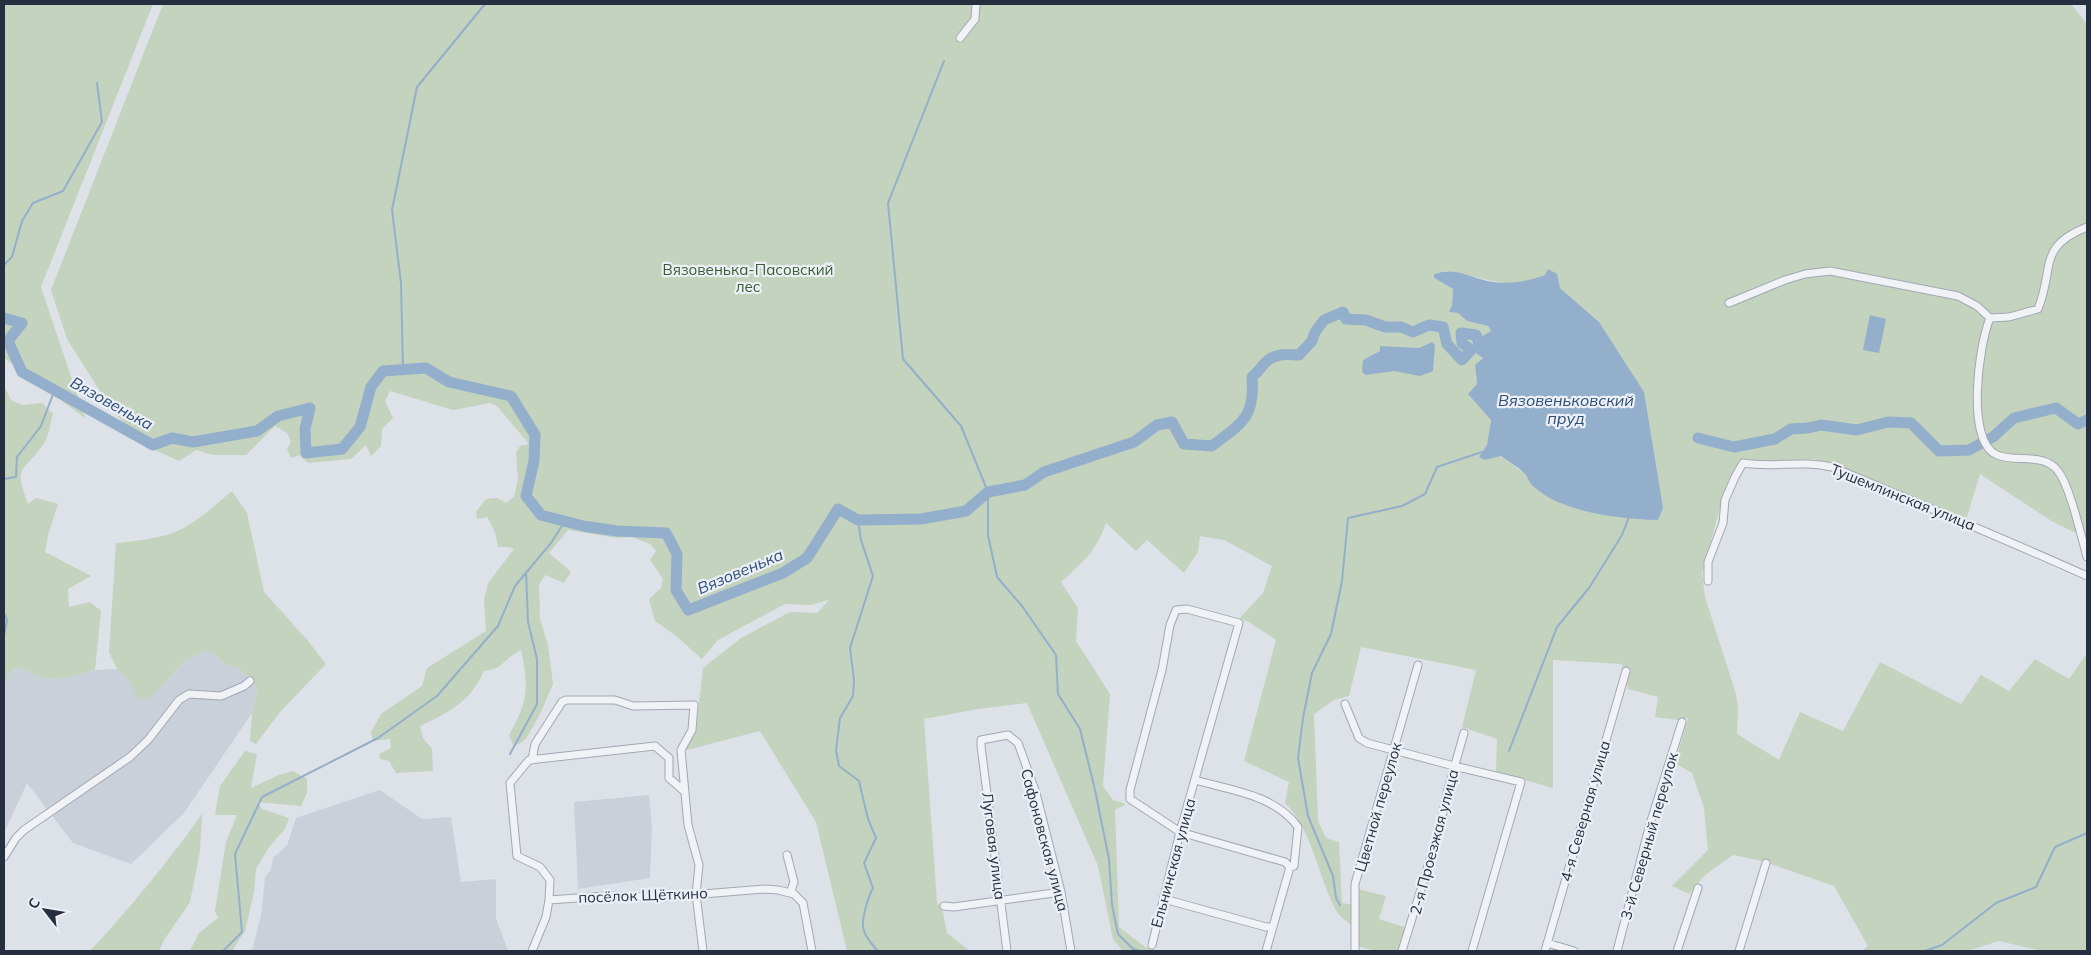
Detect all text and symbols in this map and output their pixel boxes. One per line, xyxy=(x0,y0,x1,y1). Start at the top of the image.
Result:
park label: Вязовенька-Пасовский лес xyxy=(662,260,834,296)
water label: Вязовенька xyxy=(67,372,157,434)
water label: Вязовеньковский пруд xyxy=(1498,390,1634,428)
street label: Тушемлинская улица xyxy=(1828,459,1978,535)
water label: Вязовенька xyxy=(694,544,786,598)
street label: 4-я Северная улица xyxy=(1556,738,1614,884)
street label: Цветной переулок xyxy=(1350,739,1406,874)
street label: 3-й Северный переулок xyxy=(1616,749,1682,922)
street label: Сафоновская улица xyxy=(1017,767,1073,913)
street label: 2-я Проезжая улица xyxy=(1405,767,1463,917)
street label: Луговая улица xyxy=(978,791,1010,901)
street label: Ельнинская улица xyxy=(1147,796,1199,930)
street label: посёлок Щёткино xyxy=(578,883,708,907)
north arrow xyxy=(20,885,70,935)
text: С xyxy=(24,895,44,912)

